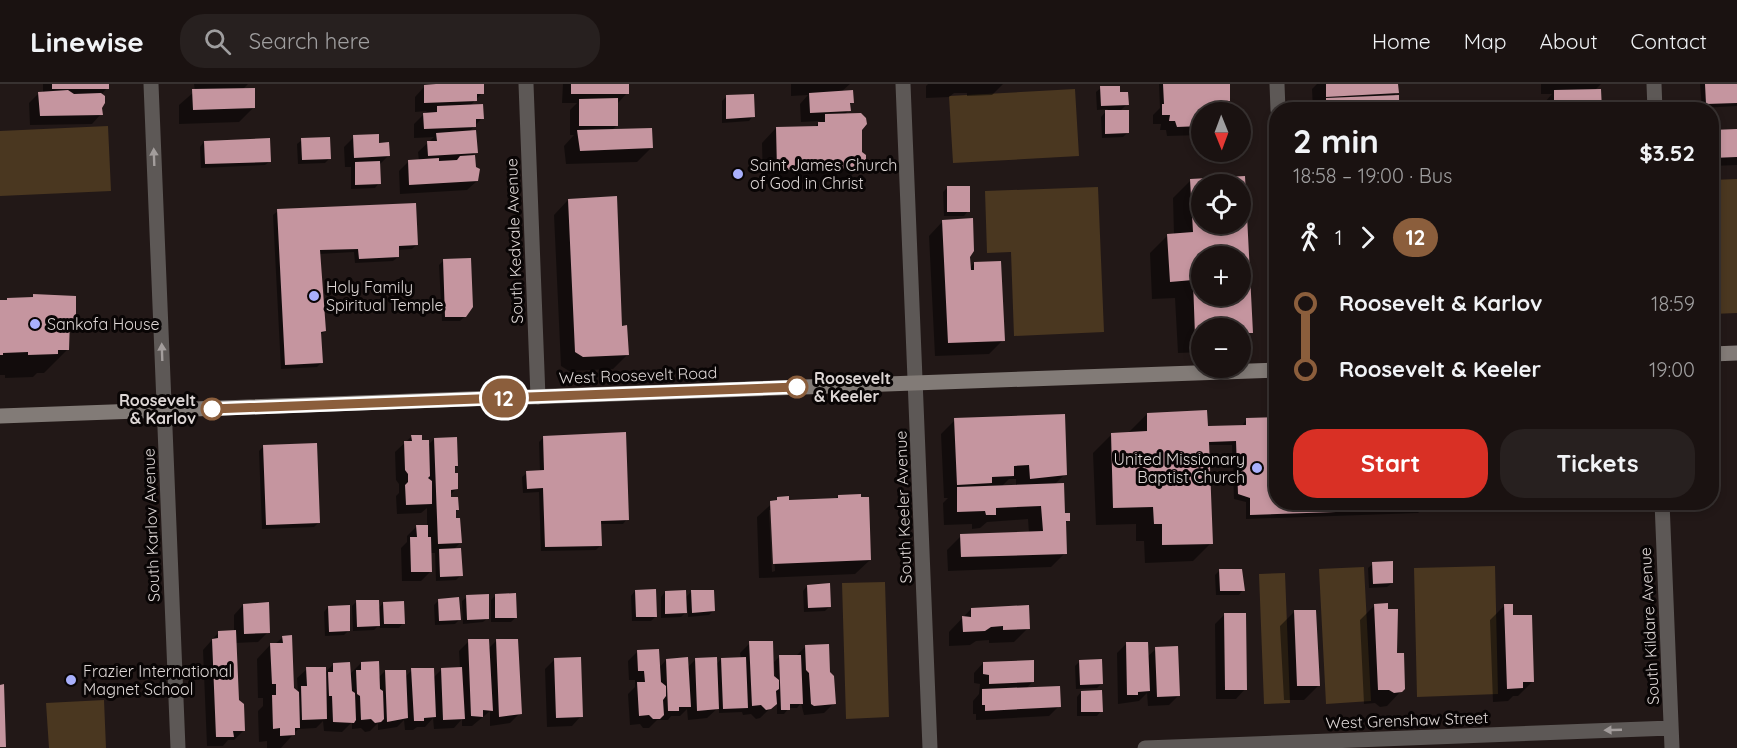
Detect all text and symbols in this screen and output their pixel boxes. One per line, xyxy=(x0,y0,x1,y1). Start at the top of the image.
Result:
search box xyxy=(180,14,600,68)
text: Linewise xyxy=(30,24,144,59)
icon: search xyxy=(201,25,234,58)
text: Search here xyxy=(249,27,370,55)
text: Home xyxy=(1372,28,1431,54)
text: Map xyxy=(1464,28,1507,54)
text: About xyxy=(1540,28,1598,54)
text: Contact xyxy=(1631,28,1707,54)
north arrow xyxy=(1191,102,1251,162)
map controls xyxy=(1191,102,1251,378)
text: 2 min xyxy=(1293,120,1379,161)
text: $3.52 xyxy=(1639,139,1695,167)
one-way arrow xyxy=(150,147,159,166)
place label: Saint James Church of God in Christ xyxy=(750,155,897,193)
street label: South Kedvale Avenue xyxy=(501,158,527,324)
text: 18:58 – 19:00 · Bus xyxy=(1293,163,1452,188)
marker: Saint James Church of God in Christ xyxy=(731,167,745,181)
button: locate xyxy=(1191,174,1251,234)
icon: walk xyxy=(1293,221,1326,254)
icon: forward xyxy=(1351,221,1384,254)
text: 12 xyxy=(1405,224,1426,250)
text: 1 xyxy=(1335,225,1342,250)
button: + xyxy=(1191,246,1251,306)
place label: Holy Family Spiritual Temple xyxy=(326,277,444,315)
marker: Holy Family Spiritual Temple xyxy=(307,289,321,303)
text: Roosevelt & Karlov xyxy=(1339,289,1542,317)
text: 18:59 xyxy=(1651,291,1695,316)
place label: Sankofa House xyxy=(47,314,159,334)
marker: Sankofa House xyxy=(28,317,42,331)
button: − xyxy=(1191,318,1251,378)
one-way arrow xyxy=(158,342,167,361)
text: Roosevelt & Keeler xyxy=(1339,355,1541,383)
text: 19:00 xyxy=(1649,357,1695,382)
street label: West Roosevelt Road xyxy=(558,362,718,388)
place label: Roosevelt & Keeler xyxy=(814,368,891,406)
marker: Roosevelt & Keeler xyxy=(786,376,808,398)
line badge: 12 xyxy=(477,378,531,418)
text: 12 xyxy=(494,385,514,411)
place label: Roosevelt & Karlov xyxy=(119,390,196,428)
marker: Roosevelt & Karlov xyxy=(201,398,223,420)
button: Start xyxy=(1293,429,1488,498)
button: Tickets xyxy=(1500,429,1695,498)
street label: South Keeler Avenue xyxy=(890,430,916,584)
street label: South Karlov Avenue xyxy=(138,448,164,602)
place label: United Missionary Baptist Church xyxy=(1114,449,1245,487)
marker: United Missionary Baptist Church xyxy=(1250,461,1264,475)
street label: South Kildare Avenue xyxy=(1635,547,1663,705)
place label: Frazier International Magnet School xyxy=(83,661,232,699)
marker: Frazier International Magnet School xyxy=(64,673,78,687)
street label: West Grenshaw Street xyxy=(1325,707,1489,733)
one-way arrow xyxy=(1604,726,1623,735)

